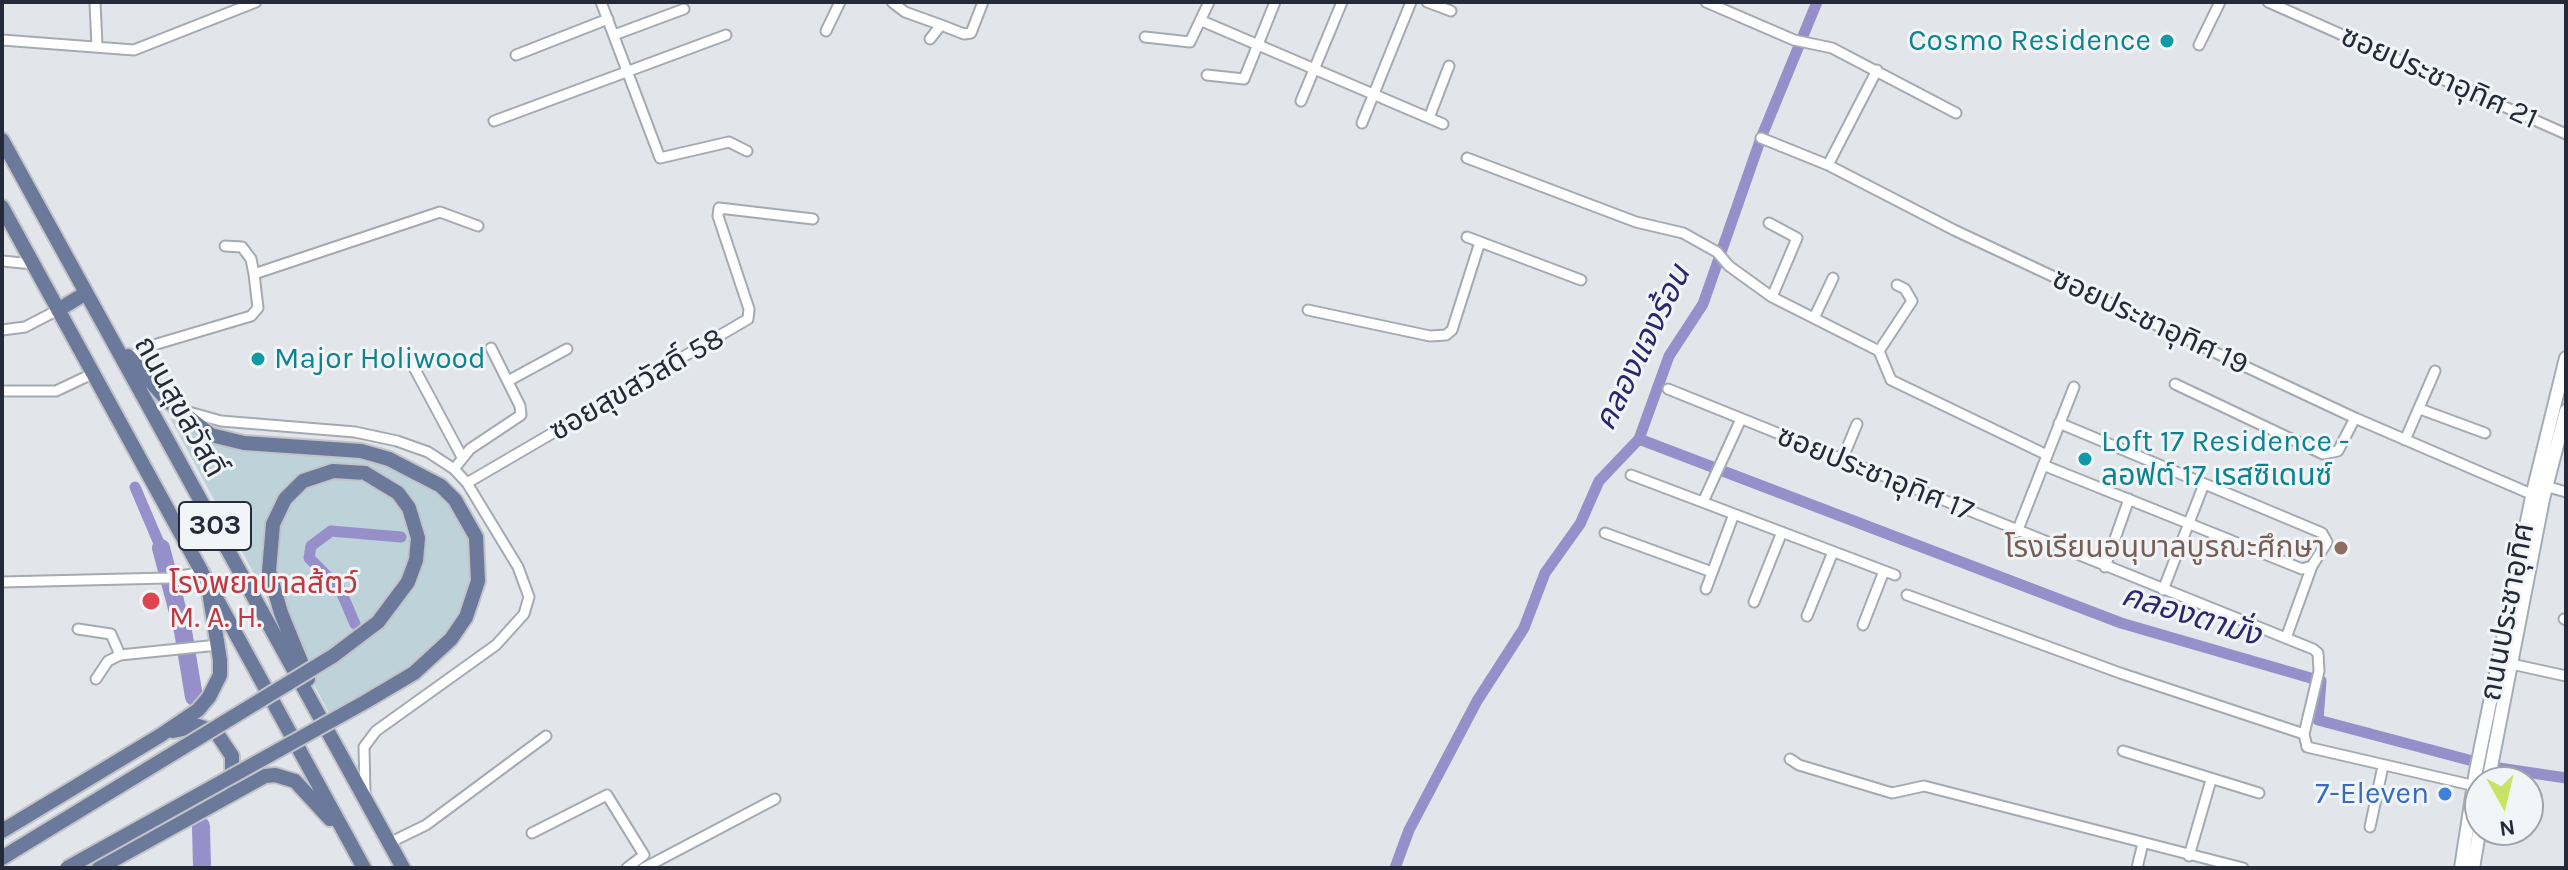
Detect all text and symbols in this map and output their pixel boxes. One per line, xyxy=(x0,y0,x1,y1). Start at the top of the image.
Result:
street label: ซอยประชาอุทิศ 21 xyxy=(2335,18,2543,138)
place label: Cosmo Residence xyxy=(1908,23,2151,59)
marker: Cosmo Residence xyxy=(2158,32,2176,50)
water label: คลองแจงร้อน xyxy=(1587,259,1699,437)
street label: ซอยประชาอุทิศ 19 xyxy=(2046,261,2254,383)
street label: ซอยสุขสวัสดิ์ 58 xyxy=(543,321,731,449)
street label: ถนนสุขสวัสดิ์ xyxy=(125,330,233,484)
place label: Major Holiwood xyxy=(274,341,486,377)
marker: Major Holiwood xyxy=(249,350,267,368)
street label: ซอยประชาอุทิศ 17 xyxy=(1771,418,1979,530)
place label: Loft 17 Residence - ลอฟต์ 17 เรสซิเดนซ์ xyxy=(2101,424,2349,494)
marker: Loft 17 Residence - ลอฟต์ 17 เรสซิเดนซ์ xyxy=(2076,450,2094,468)
road number: 303 xyxy=(179,502,251,550)
street label: ถนนประชาอุทิศ xyxy=(2473,520,2543,704)
place label: โรงเรียนอนุบาลบูรณะศึกษา xyxy=(2004,530,2325,566)
marker: โรงเรียนอนุบาลบูรณะศึกษา xyxy=(2332,539,2350,557)
place label: โรงพยาบาลส้ตว์ M. A. H. xyxy=(169,566,358,636)
water label: คลองตามั่ง xyxy=(2117,577,2265,655)
marker: โรงพยาบาลส้ตว์ M. A. H. xyxy=(140,590,162,612)
north arrow xyxy=(2464,766,2544,846)
place label: 7-Eleven xyxy=(2315,776,2429,812)
marker: 7-Eleven xyxy=(2436,785,2454,803)
text: N xyxy=(2497,814,2517,842)

